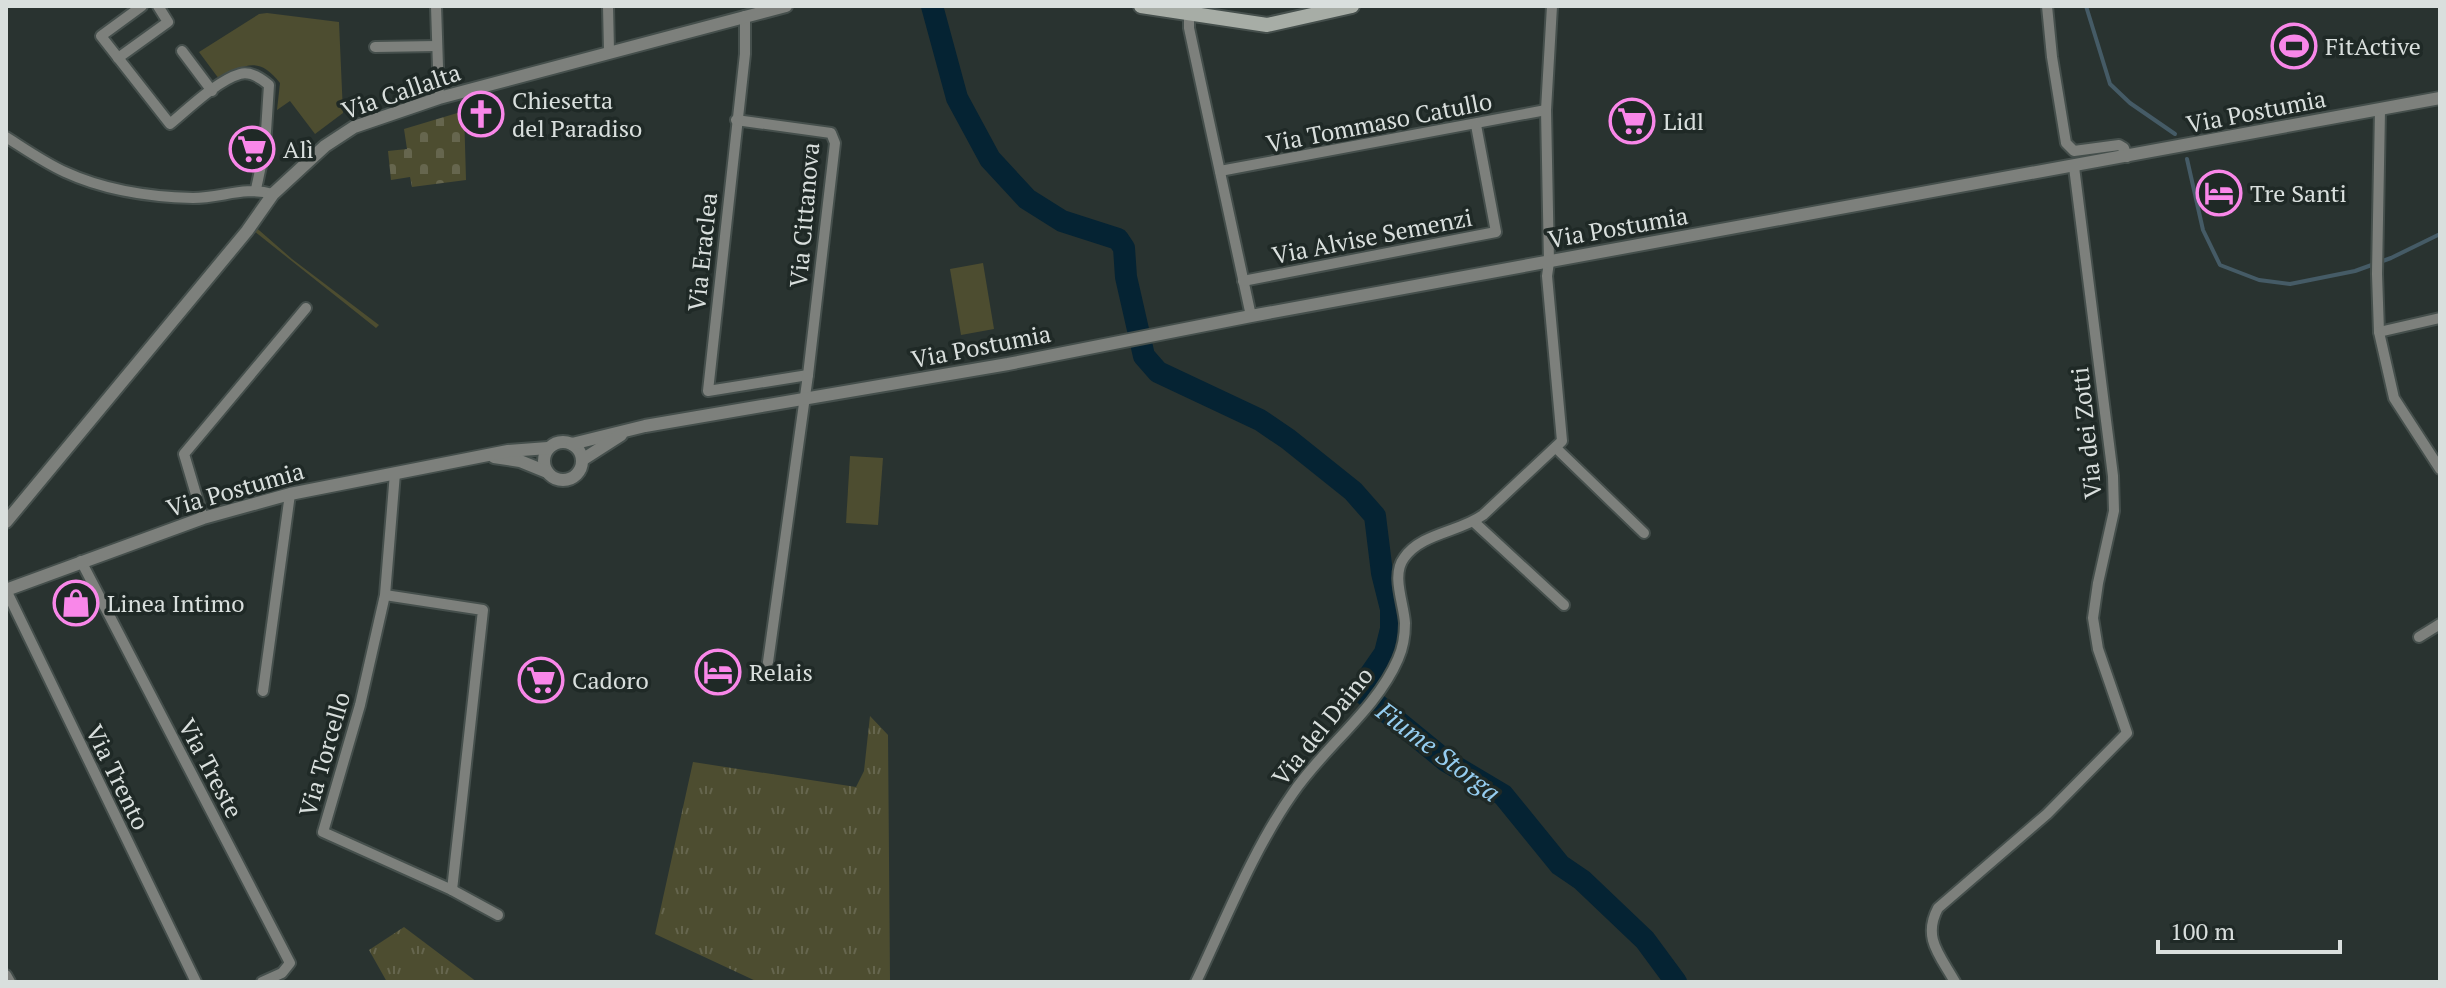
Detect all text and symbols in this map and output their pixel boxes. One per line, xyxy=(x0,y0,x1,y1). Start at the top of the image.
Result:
sports icon: FitActive xyxy=(2270,22,2318,70)
place label: FitActive xyxy=(2325,30,2421,62)
street label: Via Callalta xyxy=(337,56,465,126)
street label: Via Postumia xyxy=(2183,82,2329,140)
place label: Chiesetta del Paradiso xyxy=(512,84,642,144)
street label: Via Tommaso Catullo xyxy=(1263,84,1495,160)
church icon: Chiesetta del Paradiso xyxy=(457,90,505,138)
supermarket icon: Lidl xyxy=(1608,97,1656,145)
place label: Lidl xyxy=(1663,105,1704,137)
supermarket icon: Alì xyxy=(228,125,276,173)
place label: Alì xyxy=(283,133,314,165)
street label: Via Cittanova xyxy=(782,141,826,289)
hotel icon: Tre Santi xyxy=(2195,169,2243,217)
place label: Tre Santi xyxy=(2250,177,2347,209)
street label: Via Eraclea xyxy=(680,191,724,313)
street label: Via Postumia xyxy=(1546,199,1690,255)
street label: Via Alvise Semenzi xyxy=(1269,201,1475,271)
street label: Via Postumia xyxy=(908,317,1054,375)
street label: Via dei Zotti xyxy=(2063,366,2109,500)
street label: Via Postumia xyxy=(163,454,307,524)
shop icon: Linea Intimo xyxy=(52,579,100,627)
place label: Linea Intimo xyxy=(107,587,245,619)
hotel icon: Relais xyxy=(694,648,742,696)
supermarket icon: Cadoro xyxy=(517,656,565,704)
place label: Relais xyxy=(749,656,813,688)
street label: Via del Daino xyxy=(1264,660,1380,792)
place label: Cadoro xyxy=(572,664,649,696)
street label: Via Torcello xyxy=(291,688,357,820)
water label: Fiume Storga xyxy=(1369,693,1508,809)
street label: Via Treste xyxy=(171,713,251,823)
street label: Via Trento xyxy=(79,719,157,835)
scale bar xyxy=(2158,904,2340,954)
text: 100 m xyxy=(2170,915,2235,947)

